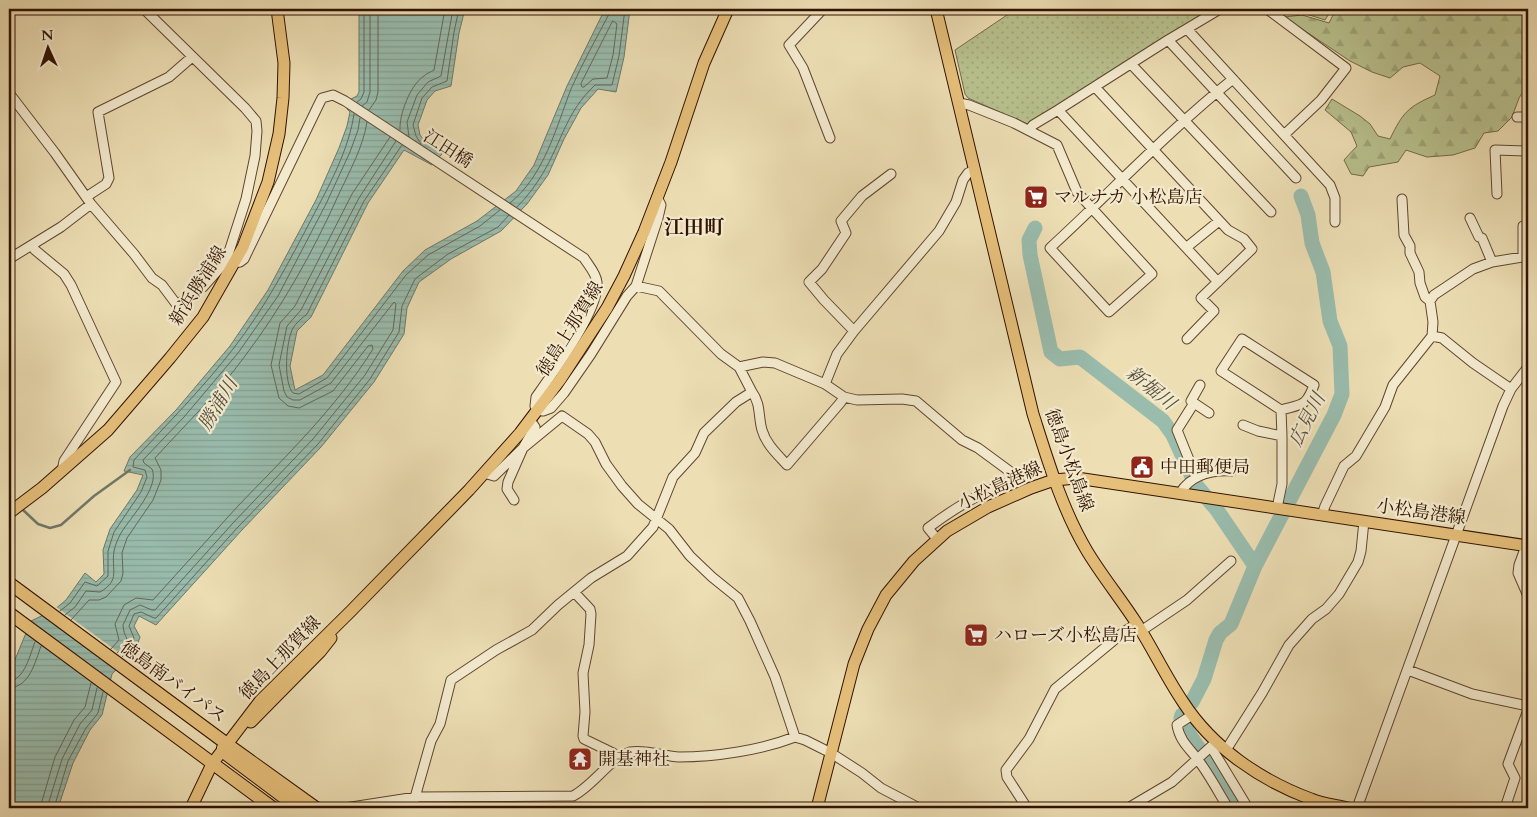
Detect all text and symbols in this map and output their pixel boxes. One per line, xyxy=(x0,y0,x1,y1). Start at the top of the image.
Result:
north arrow xyxy=(22,22,72,72)
text: N xyxy=(41,26,54,45)
street label: 江田橋 xyxy=(419,124,477,174)
supermarket icon: マルナカ 小松島店 xyxy=(1023,184,1049,210)
place label: マルナカ 小松島店 xyxy=(1054,185,1202,210)
district label: 江田町 xyxy=(664,214,725,241)
street label: 新浜勝浦線 xyxy=(164,241,232,331)
street label: 徳島上那賀線 xyxy=(531,277,609,381)
water label: 新堀川 xyxy=(1121,360,1183,417)
water label: 勝浦川 xyxy=(192,371,245,435)
water label: 広見川 xyxy=(1282,387,1332,451)
street label: 徳島小松島線 xyxy=(1039,405,1099,515)
public building icon: 中田郵便局 xyxy=(1129,454,1155,480)
place label: 中田郵便局 xyxy=(1160,455,1250,480)
street label: 小松島港線 xyxy=(954,456,1046,516)
street label: 小松島港線 xyxy=(1375,493,1467,531)
street label: 徳島上那賀線 xyxy=(233,610,327,706)
supermarket icon: ハローズ小松島店 xyxy=(963,622,989,648)
place label: ハローズ小松島店 xyxy=(994,623,1137,648)
street label: 徳島南バイパス xyxy=(115,635,231,729)
temple icon: 開基神社 xyxy=(567,746,593,772)
place label: 開基神社 xyxy=(598,747,670,772)

